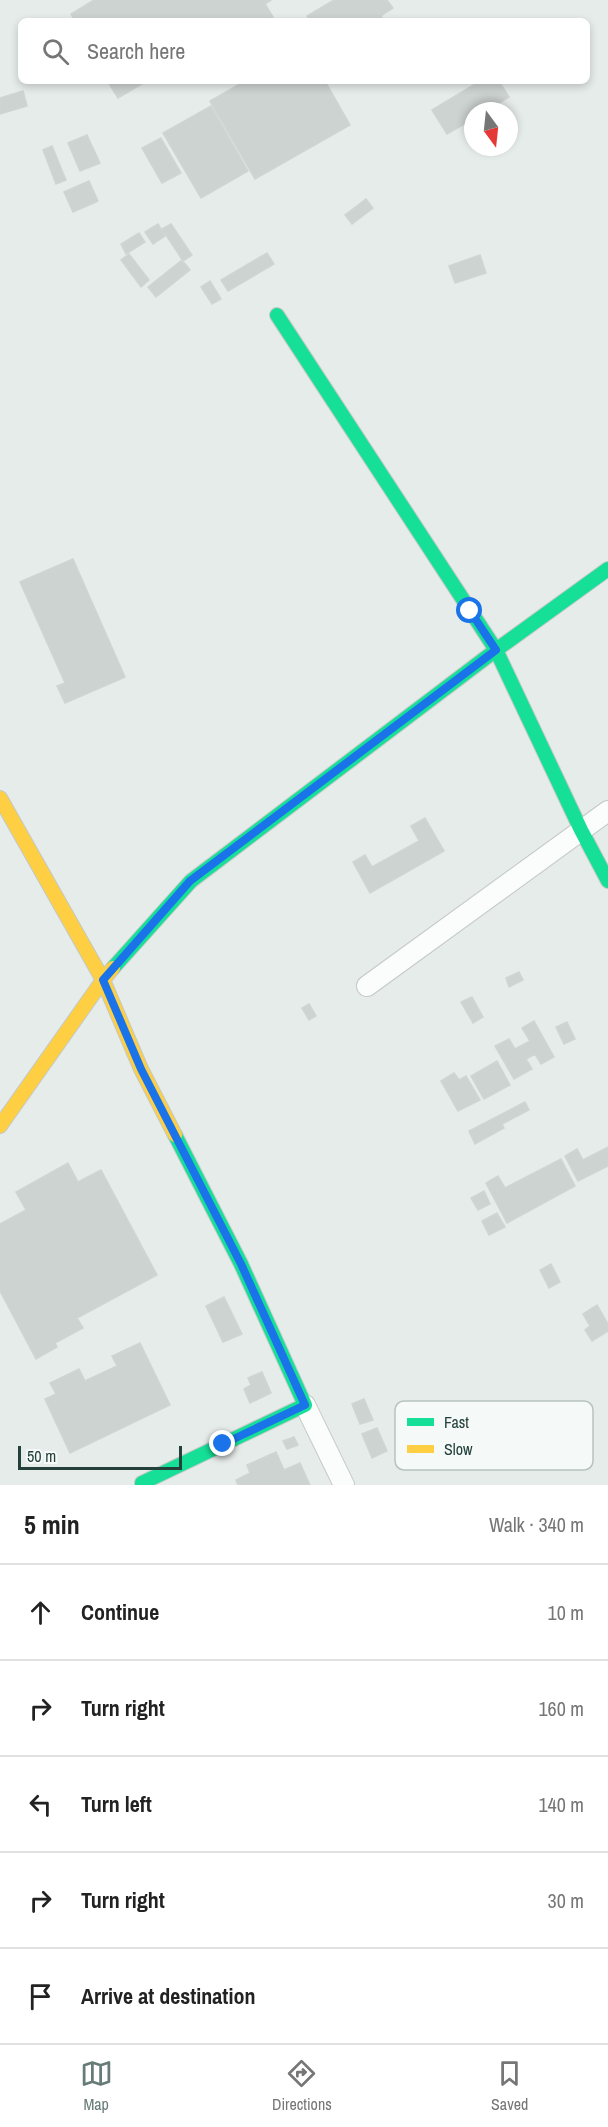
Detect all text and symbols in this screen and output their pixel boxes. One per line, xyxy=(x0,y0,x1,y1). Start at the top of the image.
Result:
search box xyxy=(18,18,590,84)
icon: search xyxy=(39,35,72,68)
text: Search here xyxy=(87,36,185,66)
north arrow xyxy=(464,102,518,156)
route start xyxy=(456,597,482,623)
legend xyxy=(395,1401,593,1470)
text: Fast xyxy=(444,1411,469,1433)
route end xyxy=(209,1430,235,1456)
text: Slow xyxy=(444,1438,473,1460)
scale bar xyxy=(18,1443,182,1470)
text: 50 m xyxy=(27,1445,56,1467)
text: 5 min xyxy=(24,1507,80,1542)
text: Walk · 340 m xyxy=(489,1511,584,1538)
icon: ahead xyxy=(24,1596,57,1629)
text: Continue xyxy=(81,1597,159,1627)
text: 10 m xyxy=(548,1599,584,1626)
icon: right xyxy=(24,1692,57,1725)
text: Turn right xyxy=(81,1693,165,1723)
text: 160 m xyxy=(538,1695,584,1722)
icon: left xyxy=(24,1788,57,1821)
text: Turn left xyxy=(81,1789,152,1819)
text: 140 m xyxy=(538,1791,584,1818)
icon: right xyxy=(24,1884,57,1917)
text: Turn right xyxy=(81,1885,165,1915)
text: 30 m xyxy=(548,1887,584,1914)
icon: arrive xyxy=(24,1980,57,2013)
text: Arrive at destination xyxy=(81,1981,255,2011)
tab: Map xyxy=(80,2057,113,2115)
tab: Directions xyxy=(272,2057,332,2115)
tab: Saved xyxy=(491,2057,528,2115)

